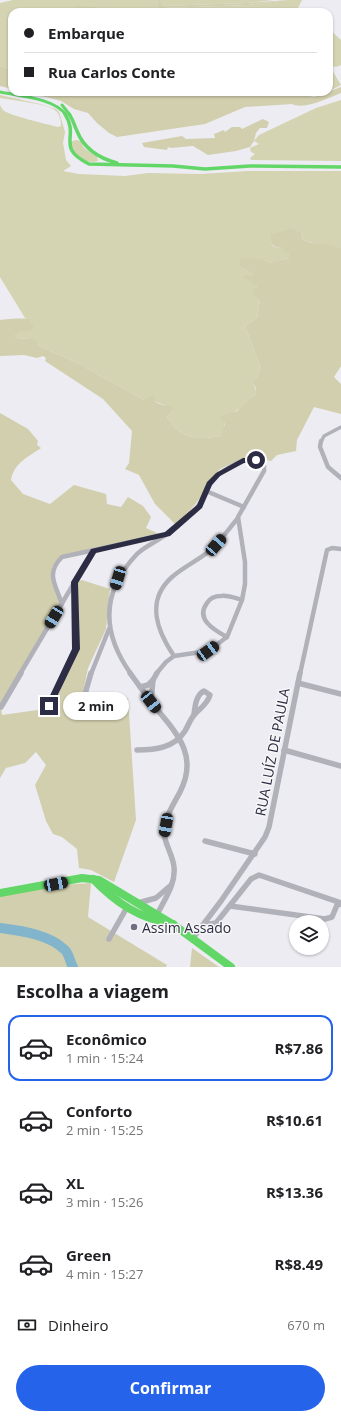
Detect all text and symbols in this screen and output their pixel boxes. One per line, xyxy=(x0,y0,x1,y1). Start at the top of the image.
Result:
text: Embarque xyxy=(48,23,125,43)
text: Rua Carlos Conte xyxy=(48,62,175,82)
route start xyxy=(247,451,265,469)
car xyxy=(204,532,228,558)
car xyxy=(109,565,127,591)
car xyxy=(43,604,65,630)
car xyxy=(195,639,221,663)
street label: RUA LUÍZ DE PAULA xyxy=(250,686,294,817)
car xyxy=(139,689,163,715)
callout: 2 min xyxy=(63,692,129,720)
route end xyxy=(40,697,58,715)
text: 2 min xyxy=(78,697,114,715)
car xyxy=(158,812,174,838)
car xyxy=(43,876,69,892)
map controls xyxy=(289,915,329,955)
button: layers xyxy=(289,915,329,955)
place label: Assim Assado xyxy=(142,918,231,937)
marker: Assim Assado xyxy=(129,922,139,932)
text: Escolha a viagem xyxy=(16,979,169,1003)
text: Econômico xyxy=(66,1029,147,1049)
icon: car xyxy=(18,1030,54,1066)
text: R$7.86 xyxy=(275,1038,323,1058)
text: 1 min · 15:24 xyxy=(66,1049,143,1067)
text: Conforto xyxy=(66,1101,132,1121)
icon: car xyxy=(18,1102,54,1138)
text: R$10.61 xyxy=(266,1110,323,1130)
text: 2 min · 15:25 xyxy=(66,1121,143,1139)
text: XL xyxy=(66,1173,84,1193)
icon: car xyxy=(18,1174,54,1210)
text: R$13.36 xyxy=(266,1182,323,1202)
text: 3 min · 15:26 xyxy=(66,1193,143,1211)
text: Green xyxy=(66,1245,111,1265)
icon: car xyxy=(18,1246,54,1282)
text: R$8.49 xyxy=(275,1254,323,1274)
text: 4 min · 15:27 xyxy=(66,1265,143,1283)
icon: cash xyxy=(16,1314,38,1336)
text: Dinheiro xyxy=(48,1315,108,1335)
text: 670 m xyxy=(287,1316,325,1334)
button: Confirmar xyxy=(16,1365,325,1411)

